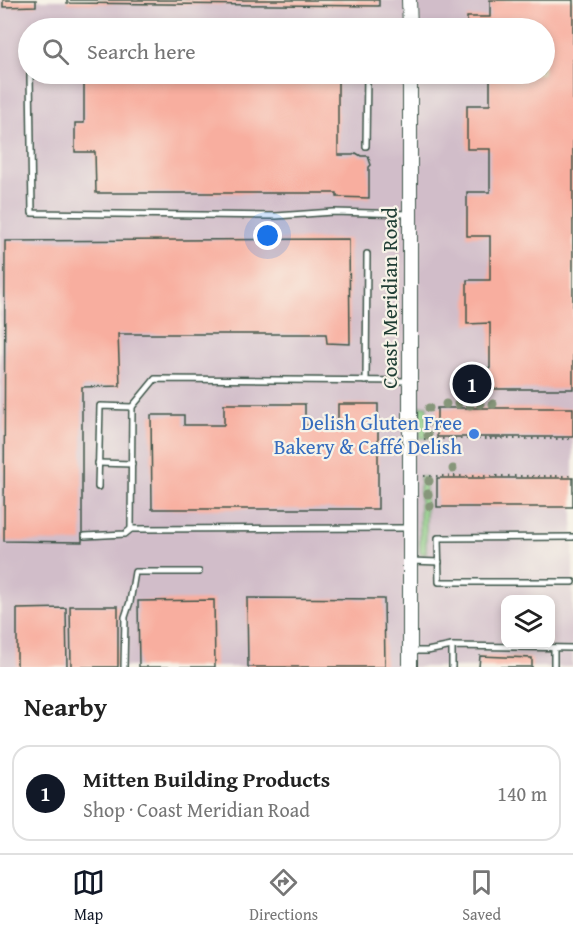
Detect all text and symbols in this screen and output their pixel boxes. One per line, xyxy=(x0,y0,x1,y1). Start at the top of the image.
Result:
search box xyxy=(18,18,555,84)
icon: search xyxy=(39,35,72,68)
text: Search here xyxy=(87,35,196,67)
street label: Coast Meridian Road xyxy=(374,206,405,389)
your location xyxy=(253,221,282,250)
pin: 1 xyxy=(452,362,492,406)
place label: Delish Gluten Free Bakery & Caffé Delish xyxy=(274,407,462,462)
marker: Delish Gluten Free Bakery & Caffé Delish xyxy=(467,427,481,441)
map controls xyxy=(501,595,555,649)
button: layers xyxy=(501,595,555,649)
text: Nearby xyxy=(24,687,107,726)
text: Mitten Building Products xyxy=(83,763,330,795)
text: 1 xyxy=(40,779,51,808)
text: 140 m xyxy=(497,779,547,808)
text: Shop · Coast Meridian Road xyxy=(83,795,310,824)
tab: Map xyxy=(72,866,105,926)
tab: Directions xyxy=(249,866,318,926)
tab: Saved xyxy=(462,866,501,926)

